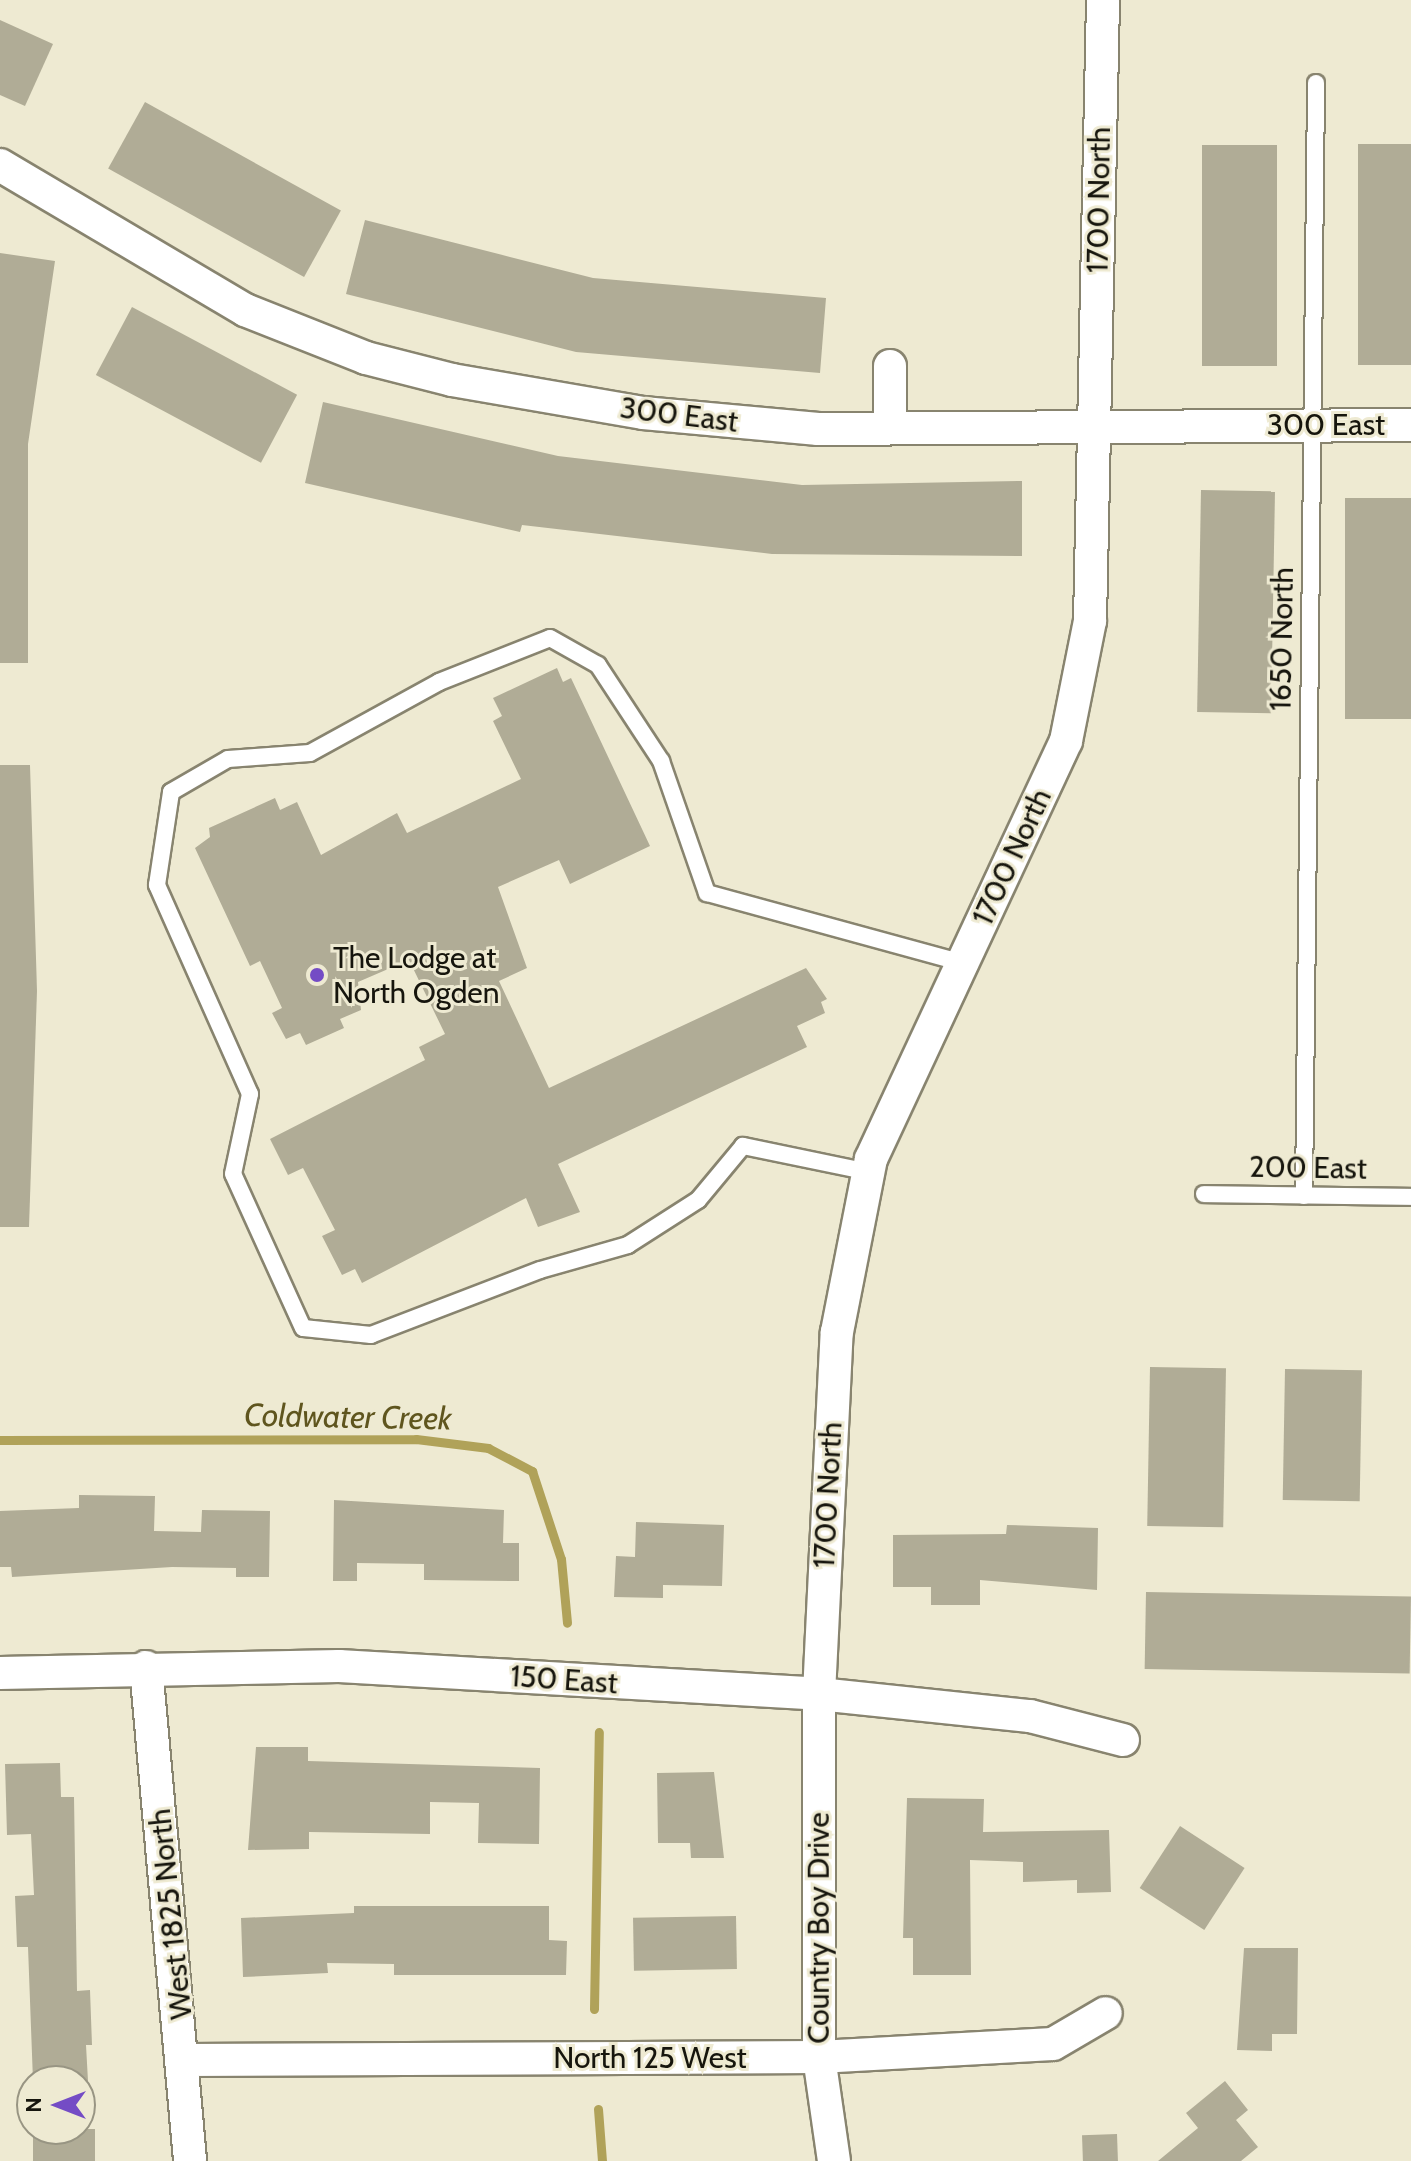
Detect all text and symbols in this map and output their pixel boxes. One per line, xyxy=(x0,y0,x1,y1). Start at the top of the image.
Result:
street label: 1700 North xyxy=(1080,127,1118,273)
street label: 300 East xyxy=(618,390,740,440)
street label: 300 East xyxy=(1267,407,1385,443)
street label: 1650 North xyxy=(1263,567,1301,711)
street label: 1700 North xyxy=(965,783,1059,931)
place label: The Lodge at North Ogden xyxy=(333,940,499,1010)
marker: The Lodge at North Ogden xyxy=(308,966,326,984)
street label: 200 East xyxy=(1249,1149,1367,1187)
water label: Coldwater Creek xyxy=(244,1396,452,1438)
street label: 1700 North xyxy=(806,1421,850,1569)
street label: 150 East xyxy=(509,1658,619,1702)
street label: West 1825 North xyxy=(142,1807,200,2021)
street label: Country Boy Drive xyxy=(801,1812,837,2044)
street label: North 125 West xyxy=(553,2040,747,2076)
north arrow xyxy=(16,2065,96,2145)
text: N xyxy=(20,2097,47,2113)

